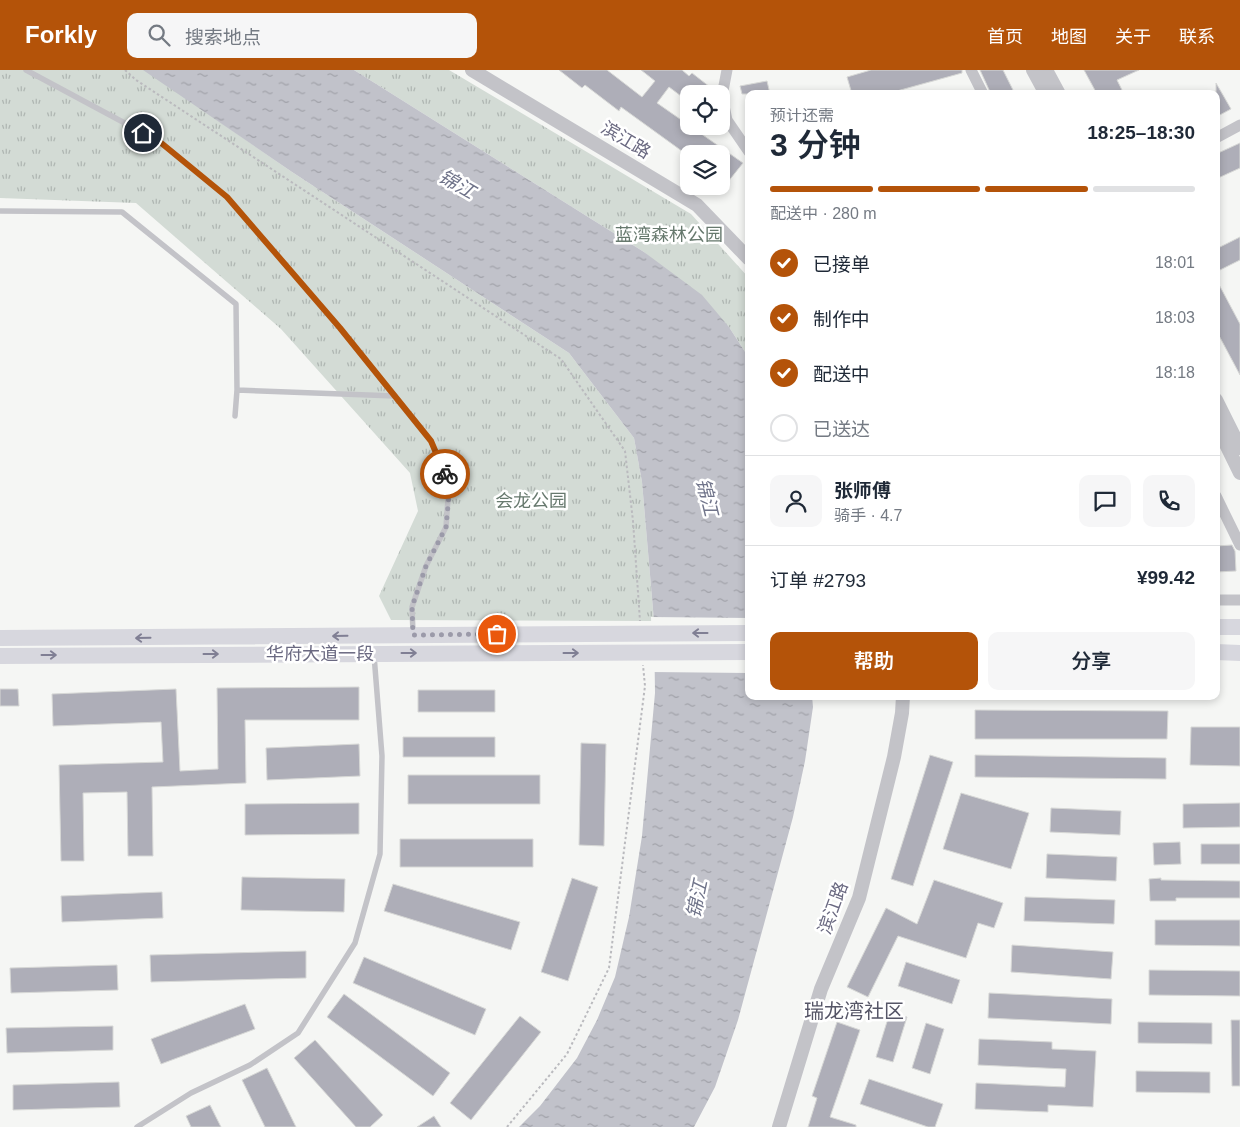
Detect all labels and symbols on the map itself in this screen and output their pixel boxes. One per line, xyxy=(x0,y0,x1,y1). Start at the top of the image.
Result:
pin xyxy=(122,112,164,154)
street label: 滨江路 xyxy=(598,118,654,162)
water label: 锦江 xyxy=(435,165,480,204)
park label: 蓝湾森林公园 xyxy=(615,225,723,245)
courier xyxy=(420,449,470,499)
water label: 锦江 xyxy=(692,476,722,520)
park label: 会龙公园 xyxy=(495,491,567,511)
pin xyxy=(476,613,518,655)
one-way arrow xyxy=(692,628,708,638)
one-way arrow xyxy=(333,631,349,641)
one-way arrow xyxy=(135,633,152,643)
street label: 华府大道一段 xyxy=(266,644,374,664)
one-way arrow xyxy=(400,648,416,658)
one-way arrow xyxy=(562,648,579,658)
one-way arrow xyxy=(202,649,219,659)
one-way arrow xyxy=(40,650,56,660)
water label: 锦江 xyxy=(683,876,712,920)
street label: 滨江路 xyxy=(814,879,852,937)
district label: 瑞龙湾社区 xyxy=(804,1000,904,1022)

